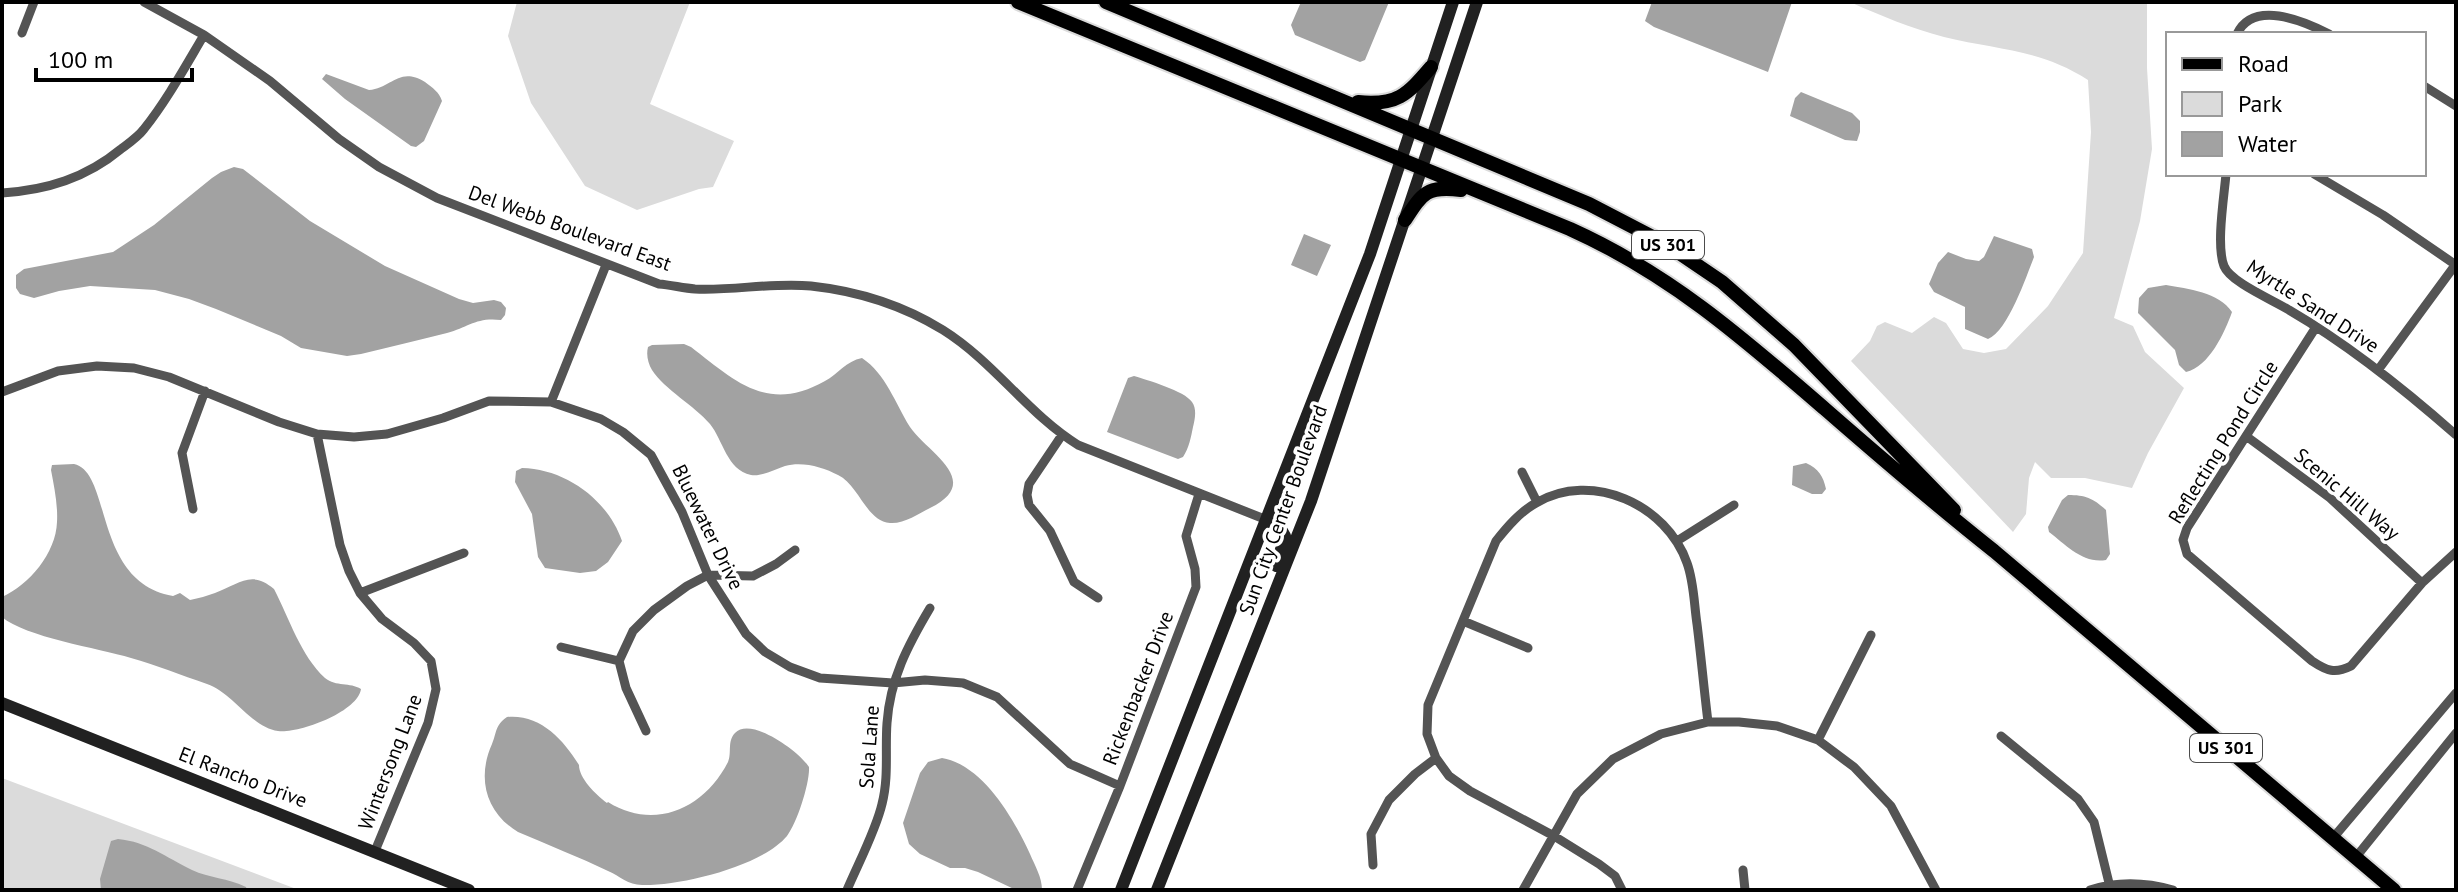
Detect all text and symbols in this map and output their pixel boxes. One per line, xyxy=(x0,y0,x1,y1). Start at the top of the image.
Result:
scale bar xyxy=(36,32,192,82)
legend xyxy=(2166,32,2426,176)
text: 100 m xyxy=(48,44,113,75)
text: Road xyxy=(2238,48,2289,79)
text: Park xyxy=(2238,88,2283,119)
text: Water xyxy=(2238,128,2297,159)
street label: Del Webb Boulevard East xyxy=(465,179,675,277)
road number: US 301 xyxy=(1632,231,1704,259)
street label: Myrtle Sand Drive xyxy=(2242,253,2384,359)
street label: Reflecting Pond Circle xyxy=(2162,356,2284,528)
street label: Sun City Center Boulevard xyxy=(1233,401,1333,619)
street label: Scenic Hill Way xyxy=(2289,442,2406,546)
street label: Bluewater Drive xyxy=(666,460,750,594)
street label: Rickenbacker Drive xyxy=(1097,607,1179,769)
street label: Wintersong Lane xyxy=(352,690,428,834)
street label: Sola Lane xyxy=(853,704,885,790)
road number: US 301 xyxy=(2190,734,2262,762)
street label: El Rancho Drive xyxy=(175,741,311,813)

